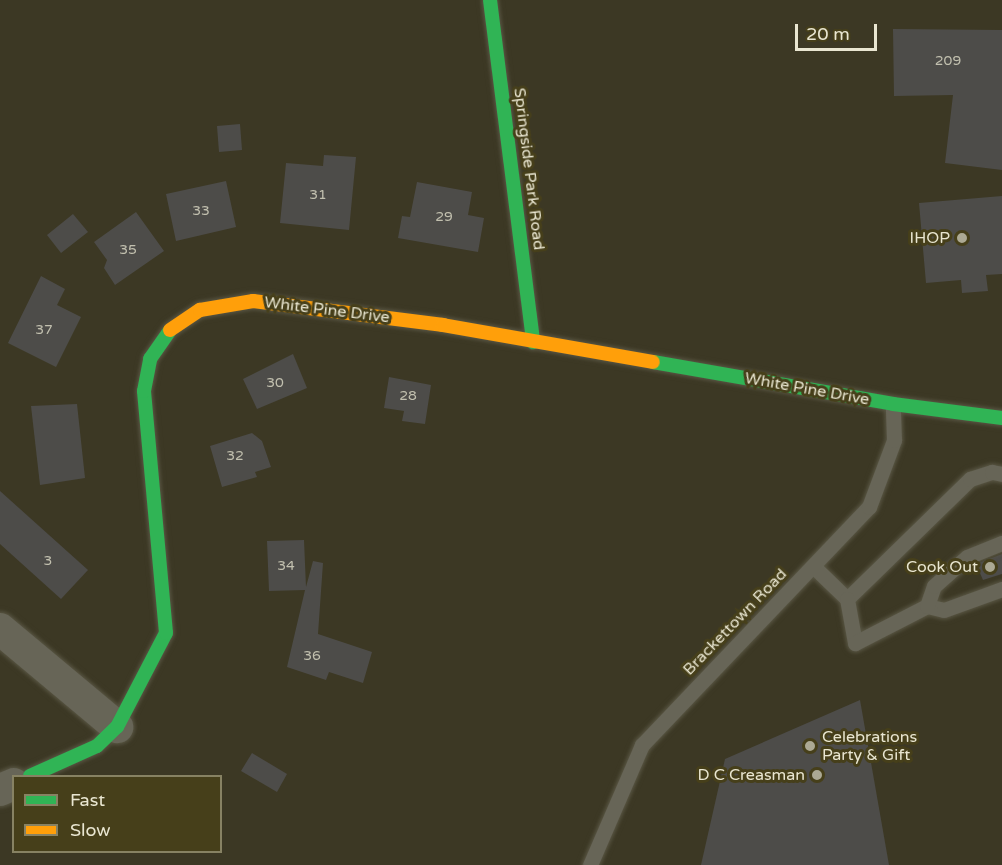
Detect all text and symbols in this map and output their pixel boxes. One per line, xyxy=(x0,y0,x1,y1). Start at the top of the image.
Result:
scale bar xyxy=(798,12,880,50)
text: 20 m xyxy=(806,23,850,45)
house number: 209 xyxy=(935,53,961,69)
street label: Springside Park Road xyxy=(510,87,548,251)
house number: 31 xyxy=(309,187,327,203)
house number: 33 xyxy=(192,203,210,219)
house number: 29 xyxy=(435,209,453,225)
place label: IHOP xyxy=(910,228,950,248)
marker: IHOP xyxy=(955,231,969,245)
house number: 35 xyxy=(119,242,137,258)
street label: White Pine Drive xyxy=(263,293,391,327)
house number: 37 xyxy=(35,322,53,338)
street label: White Pine Drive xyxy=(743,369,871,409)
house number: 30 xyxy=(266,375,284,391)
house number: 28 xyxy=(399,388,417,404)
house number: 32 xyxy=(226,448,244,464)
house number: 3 xyxy=(44,553,52,569)
place label: Cook Out xyxy=(906,557,978,577)
house number: 34 xyxy=(277,558,295,574)
marker: Cook Out xyxy=(983,560,997,574)
street label: Brackettown Road xyxy=(679,565,791,679)
house number: 36 xyxy=(303,648,321,664)
place label: Celebrations Party & Gift xyxy=(822,727,917,765)
marker: Celebrations Party & Gift xyxy=(803,739,817,753)
place label: D C Creasman xyxy=(697,765,805,785)
marker: D C Creasman xyxy=(810,768,824,782)
legend xyxy=(12,775,222,853)
text: Fast xyxy=(70,789,105,811)
text: Slow xyxy=(70,819,111,841)

